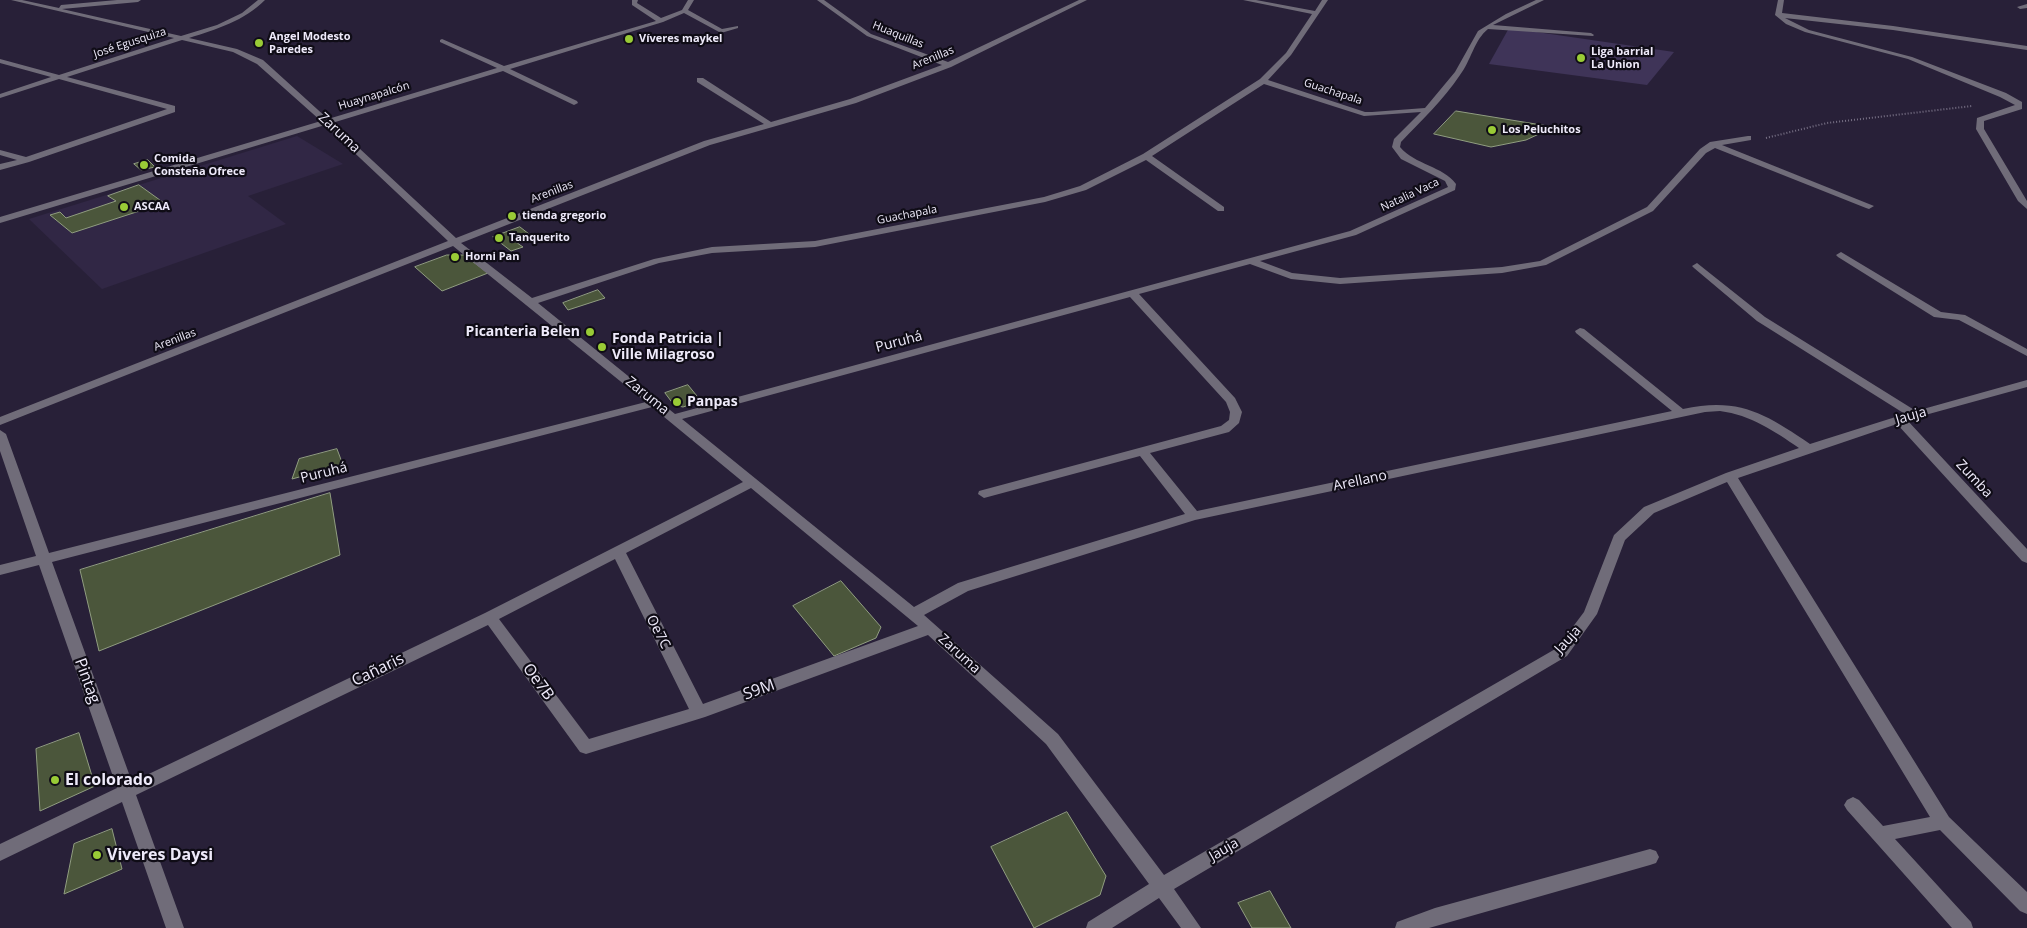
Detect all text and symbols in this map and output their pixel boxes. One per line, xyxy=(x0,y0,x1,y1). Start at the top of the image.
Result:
street label: Huaquillas xyxy=(870,19,926,51)
street label: José Egusquiza xyxy=(92,25,168,61)
place label: Angel Modesto Paredes xyxy=(269,30,350,56)
place label: Víveres maykel xyxy=(639,32,722,46)
marker: Víveres maykel xyxy=(623,33,635,45)
marker: Angel Modesto Paredes xyxy=(253,37,265,49)
street label: Arenillas xyxy=(910,44,956,72)
place label: Liga barrial La Union xyxy=(1591,45,1653,71)
marker: Liga barrial La Union xyxy=(1575,52,1587,64)
street label: Guachapala xyxy=(1302,76,1364,108)
street label: Huaynapalcón xyxy=(337,79,411,113)
street label: Zaruma xyxy=(315,110,363,156)
place label: Los Peluchitos xyxy=(1502,123,1581,137)
marker: Los Peluchitos xyxy=(1486,124,1498,136)
place label: Comida Consteña Ofrece xyxy=(154,152,245,178)
marker: Comida Consteña Ofrece xyxy=(138,159,150,171)
street label: Natalia Vaca xyxy=(1379,176,1441,214)
street label: Arenillas xyxy=(529,178,575,206)
place label: ASCAA xyxy=(134,200,170,214)
marker: ASCAA xyxy=(118,201,130,213)
street label: Guachapala xyxy=(876,203,938,227)
place label: tienda gregorio xyxy=(522,209,606,223)
marker: tienda gregorio xyxy=(506,210,518,222)
place label: Tanquerito xyxy=(509,231,570,245)
marker: Tanquerito xyxy=(493,232,505,244)
place label: Horni Pan xyxy=(465,250,519,264)
marker: Horni Pan xyxy=(449,251,461,263)
place label: Picanteria Belen xyxy=(466,324,580,340)
street label: Arenillas xyxy=(152,326,198,354)
marker: Picanteria Belen xyxy=(584,326,596,338)
street label: Puruhá xyxy=(874,328,924,356)
place label: Fonda Patricia | Ville Milagroso xyxy=(612,331,724,364)
marker: Fonda Patricia | Ville Milagroso xyxy=(596,341,608,353)
street label: Zaruma xyxy=(622,373,672,419)
place label: Panpas xyxy=(687,394,738,410)
marker: Panpas xyxy=(671,396,683,408)
street label: Jauja xyxy=(1894,404,1928,428)
street label: Zumba xyxy=(1952,456,1996,502)
street label: Puruhá xyxy=(299,459,349,487)
street label: Arellano xyxy=(1332,467,1388,495)
street label: Oe7C xyxy=(642,612,674,652)
street label: Jauja xyxy=(1551,623,1585,657)
street label: Zaruma xyxy=(934,631,984,677)
street label: Cañaris xyxy=(349,649,407,691)
street label: Pintag xyxy=(70,656,104,706)
street label: Oe7B xyxy=(518,660,558,704)
street label: S9M xyxy=(741,675,777,705)
place label: El colorado xyxy=(65,770,153,790)
marker: El colorado xyxy=(49,774,61,786)
street label: Jauja xyxy=(1206,835,1242,865)
place label: Viveres Daysi xyxy=(107,845,213,865)
marker: Viveres Daysi xyxy=(91,849,103,861)

